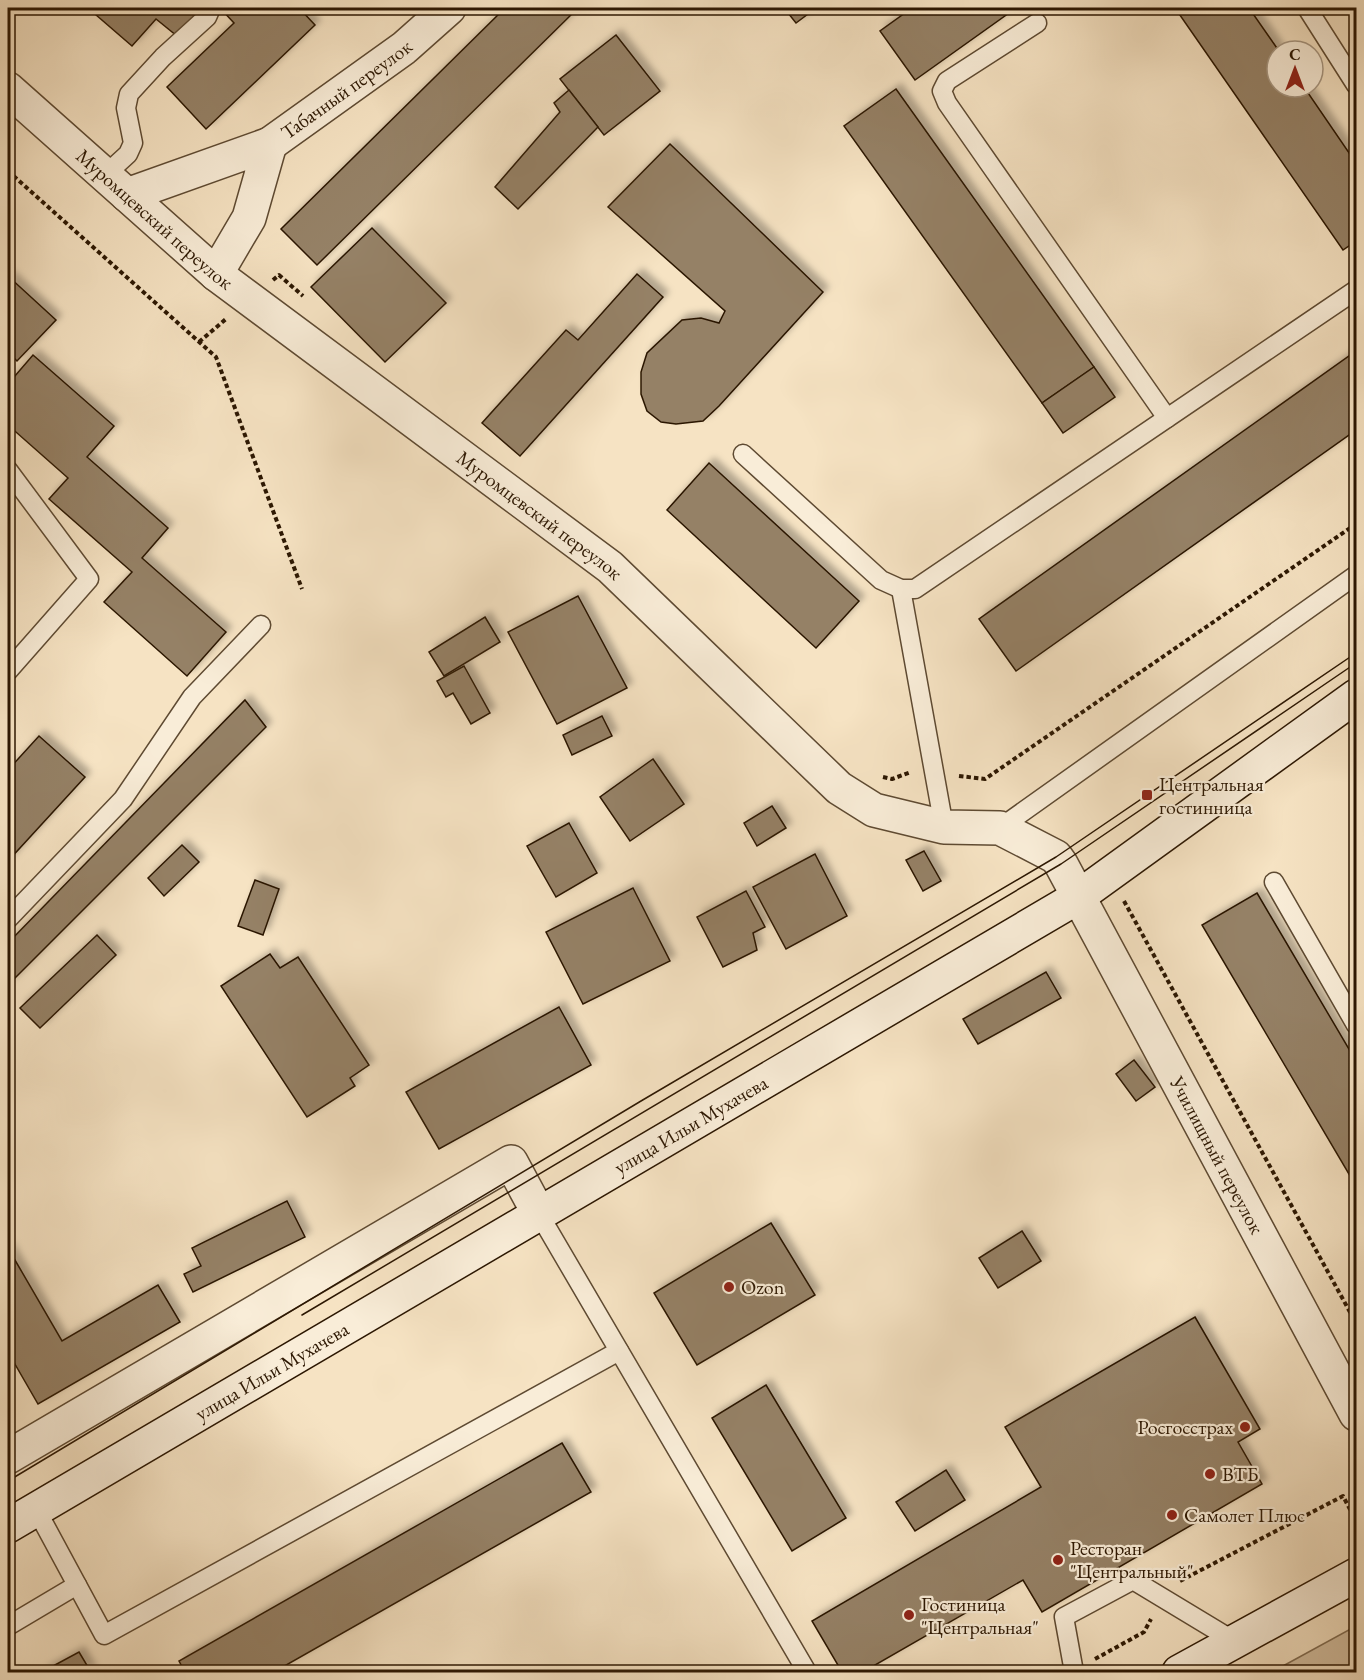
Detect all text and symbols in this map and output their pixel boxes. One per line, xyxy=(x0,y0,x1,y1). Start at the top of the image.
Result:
street label: Табачный переулок xyxy=(276,33,418,145)
north arrow xyxy=(1265,39,1325,99)
text: С xyxy=(1289,44,1301,65)
street label: Муромцевский переулок xyxy=(71,143,239,296)
street label: Муромцевский переулок xyxy=(451,444,629,586)
place label: Центральная гостинница xyxy=(1159,771,1264,820)
marker: Центральная гостинница xyxy=(1140,788,1154,802)
street label: улица Ильи Мухачева xyxy=(609,1069,772,1180)
street label: Училищный переулок xyxy=(1164,1071,1270,1239)
place label: Ozon xyxy=(741,1274,785,1300)
marker: Ozon xyxy=(722,1280,736,1294)
street label: улица Ильи Мухачева xyxy=(190,1316,353,1426)
place label: Росгосстрах xyxy=(1138,1414,1233,1440)
marker: Росгосстрах xyxy=(1238,1420,1252,1434)
place label: ВТБ xyxy=(1222,1461,1259,1487)
marker: ВТБ xyxy=(1203,1467,1217,1481)
place label: Самолет Плюс xyxy=(1184,1502,1305,1528)
marker: Самолет Плюс xyxy=(1165,1508,1179,1522)
place label: Ресторан "Центральный" xyxy=(1070,1535,1194,1584)
marker: Ресторан "Центральный" xyxy=(1051,1553,1065,1567)
place label: Гостиница "Центральная" xyxy=(921,1591,1039,1640)
marker: Гостиница "Центральная" xyxy=(902,1608,916,1622)

